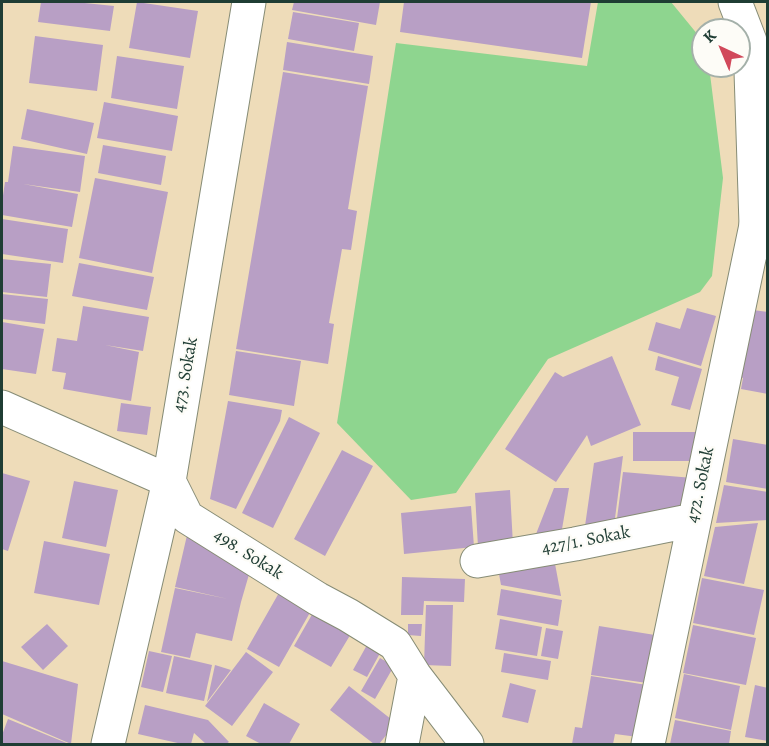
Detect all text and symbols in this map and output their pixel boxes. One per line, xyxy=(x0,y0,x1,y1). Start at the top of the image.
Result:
north arrow xyxy=(691,18,751,78)
text: K xyxy=(698,25,721,48)
street label: 473. Sokak xyxy=(169,336,203,414)
street label: 472. Sokak xyxy=(682,445,720,525)
street label: 427/1. Sokak xyxy=(540,522,632,560)
street label: 498. Sokak xyxy=(209,525,287,585)

